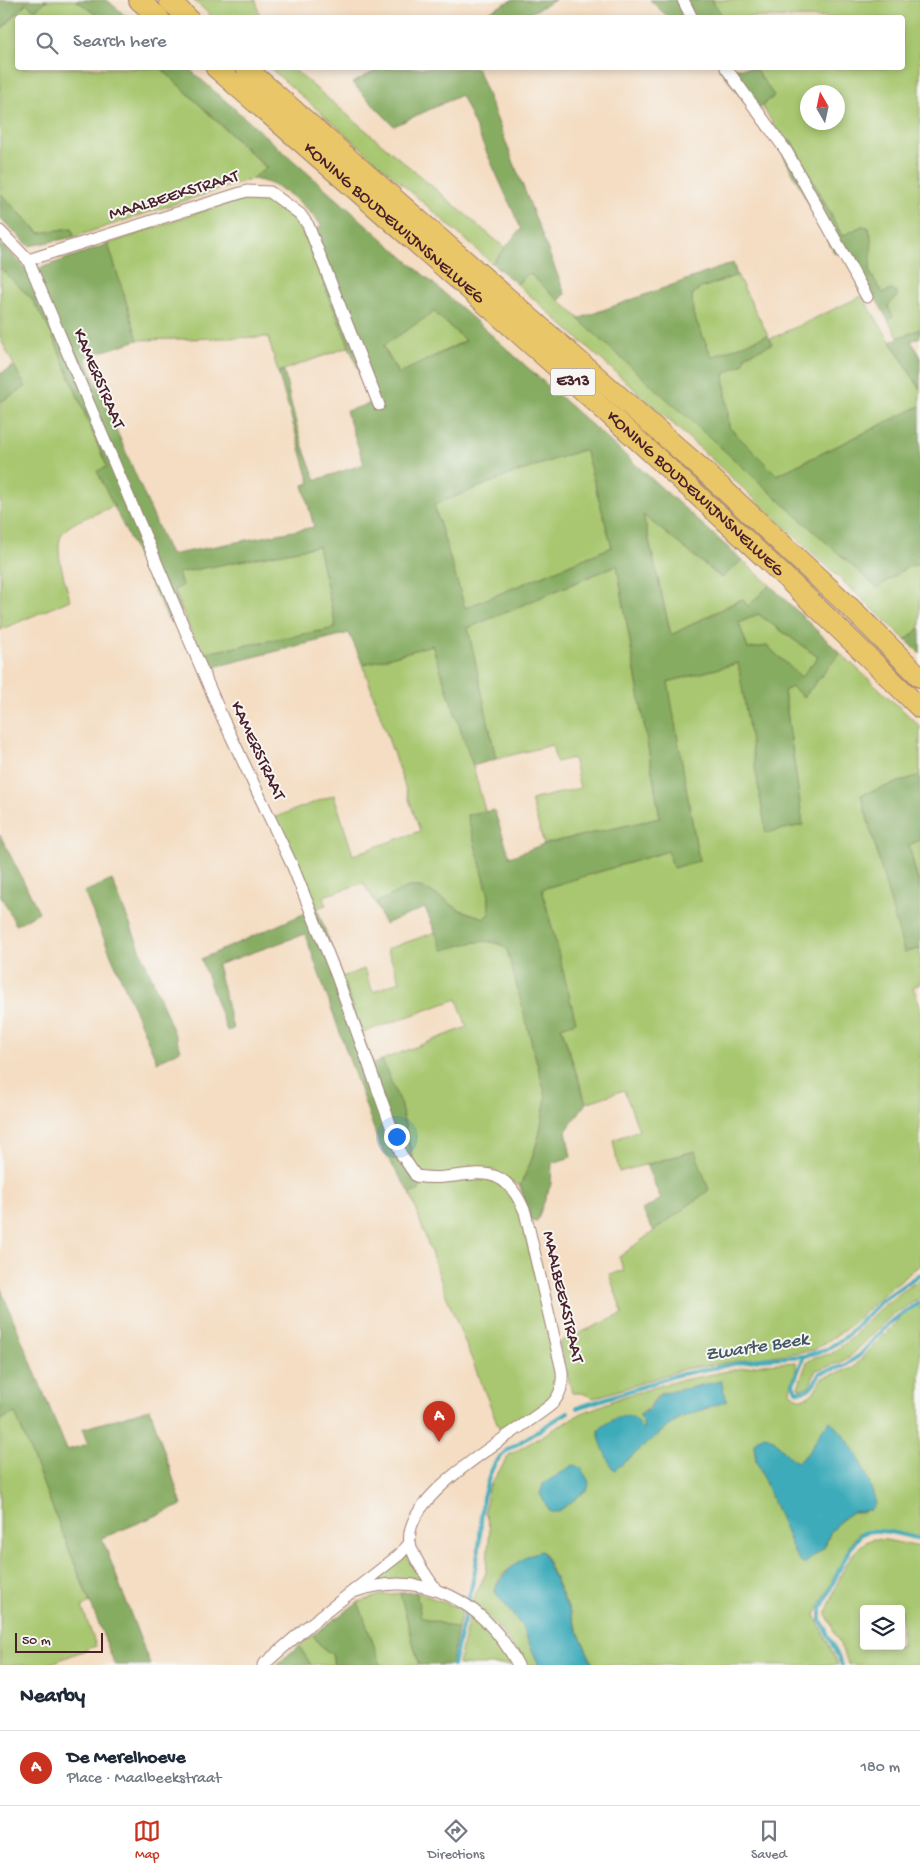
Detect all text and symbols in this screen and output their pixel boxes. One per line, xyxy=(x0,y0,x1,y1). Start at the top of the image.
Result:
search box xyxy=(15,15,905,70)
icon: search xyxy=(33,29,61,57)
text: Search here xyxy=(73,31,167,54)
north arrow xyxy=(800,85,845,130)
street label: KONING BOUDEWIJNSNELWEG xyxy=(299,138,489,309)
street label: MAALBEEKSTRAAT xyxy=(107,166,243,226)
street label: KAMERSTRAAT xyxy=(68,326,129,433)
road number: E313 xyxy=(550,368,596,396)
street label: KONING BOUDEWIJNSNELWEG xyxy=(602,406,789,581)
street label: KAMERSTRAAT xyxy=(225,698,289,805)
your location xyxy=(384,1124,410,1150)
street label: MAALBEEKSTRAAT xyxy=(537,1229,588,1366)
water label: Zwarte Beek xyxy=(704,1328,812,1368)
pin: A xyxy=(423,1401,455,1442)
map controls xyxy=(860,1605,905,1650)
button: layers xyxy=(860,1605,905,1650)
scale bar xyxy=(15,1630,102,1653)
text: 50 m xyxy=(22,1633,51,1650)
text: Nearby xyxy=(20,1685,85,1710)
text: De Merelhoeve xyxy=(67,1747,185,1770)
text: A xyxy=(31,1759,41,1778)
text: 180 m xyxy=(861,1759,900,1778)
text: Place · Maalbeekstraat xyxy=(67,1770,221,1789)
tab: Map xyxy=(133,1817,161,1864)
tab: Directions xyxy=(428,1817,485,1864)
tab: Saved xyxy=(751,1817,787,1864)

